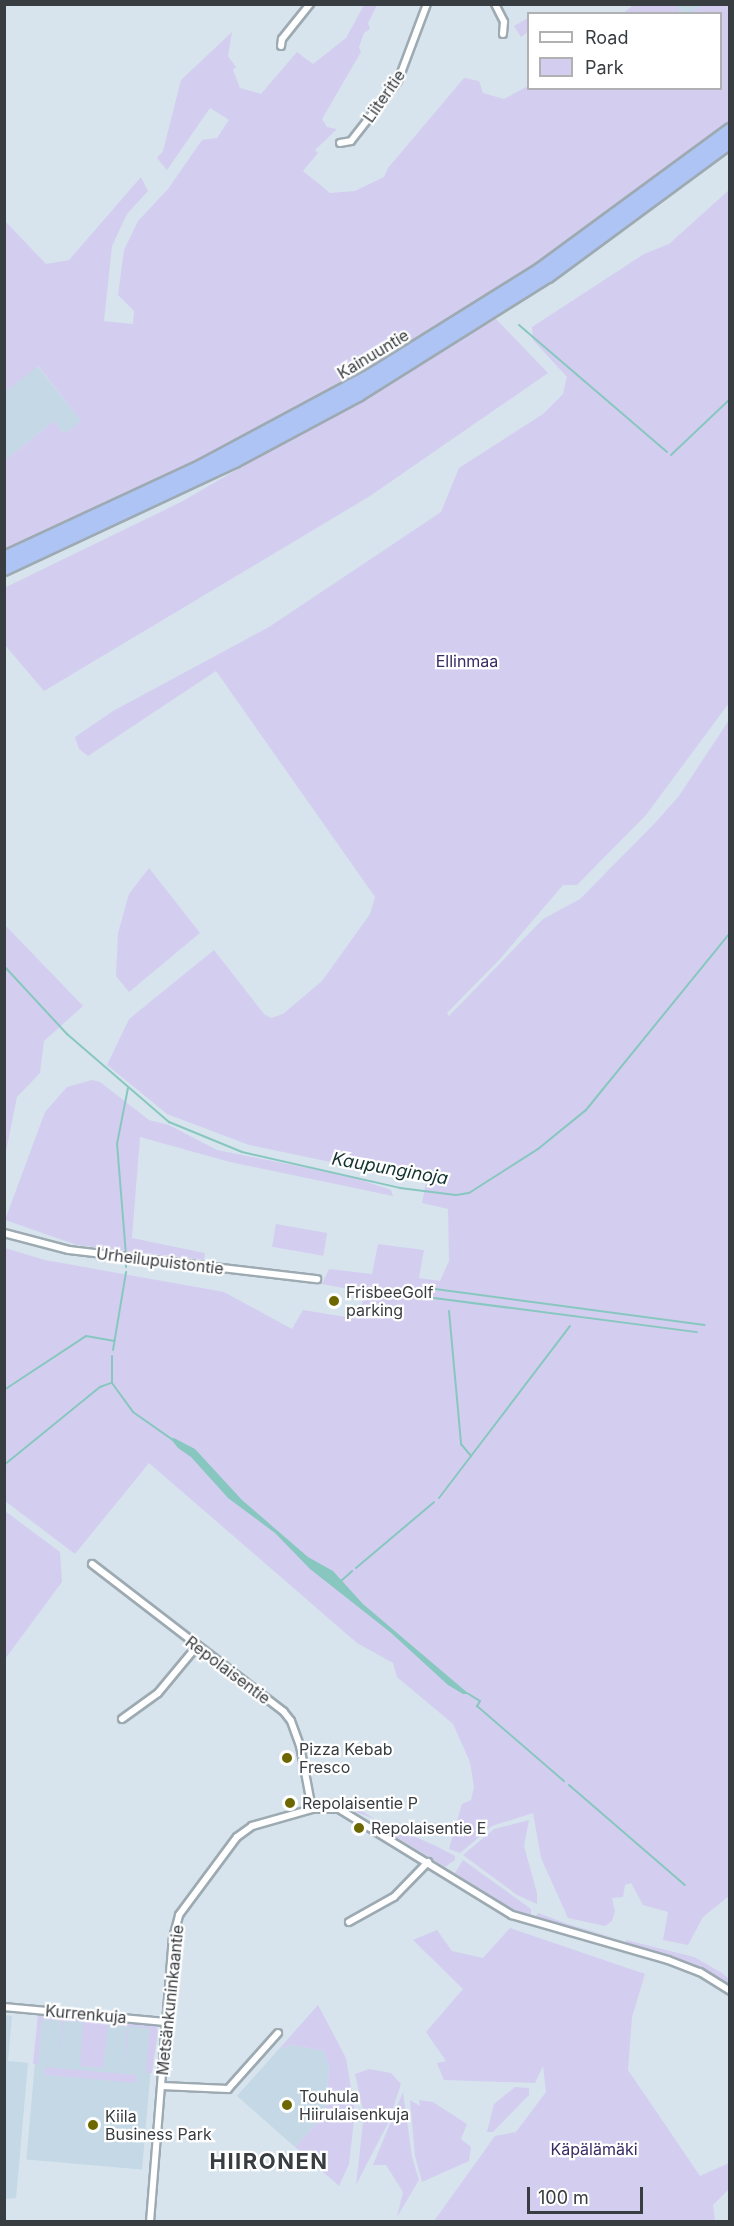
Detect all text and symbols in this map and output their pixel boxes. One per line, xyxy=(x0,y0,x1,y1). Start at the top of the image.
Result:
legend xyxy=(527,12,722,90)
text: Road xyxy=(585,27,628,48)
text: Park xyxy=(585,57,624,78)
street label: Liiteritie xyxy=(359,66,409,126)
street label: Kainuuntie xyxy=(334,325,412,383)
park label: Ellinmaa xyxy=(436,651,498,671)
water label: Kaupunginoja xyxy=(330,1148,450,1190)
street label: Urheilupuistontie xyxy=(95,1244,225,1278)
place label: FrisbeeGolf parking xyxy=(346,1282,433,1320)
marker: FrisbeeGolf parking xyxy=(327,1294,341,1308)
street label: Repolaisentie xyxy=(182,1632,274,1708)
place label: Pizza Kebab Fresco xyxy=(299,1739,392,1777)
marker: Pizza Kebab Fresco xyxy=(280,1751,294,1765)
place label: Repolaisentie P xyxy=(302,1793,418,1813)
marker: Repolaisentie P xyxy=(283,1796,297,1810)
place label: Repolaisentie E xyxy=(371,1818,486,1838)
marker: Repolaisentie E xyxy=(352,1821,366,1835)
street label: Metsänkuninkaantie xyxy=(153,1924,187,2076)
street label: Kurrenkuja xyxy=(45,2001,127,2027)
place label: Touhula Hiirulaisenkuja xyxy=(299,2086,409,2124)
marker: Touhula Hiirulaisenkuja xyxy=(280,2098,294,2112)
place label: Kiila Business Park xyxy=(105,2106,212,2144)
marker: Kiila Business Park xyxy=(86,2118,100,2132)
park label: Käpälämäki xyxy=(550,2139,638,2159)
district label: HIIRONEN xyxy=(209,2149,329,2175)
scale bar xyxy=(530,2175,646,2213)
text: 100 m xyxy=(538,2187,589,2208)

